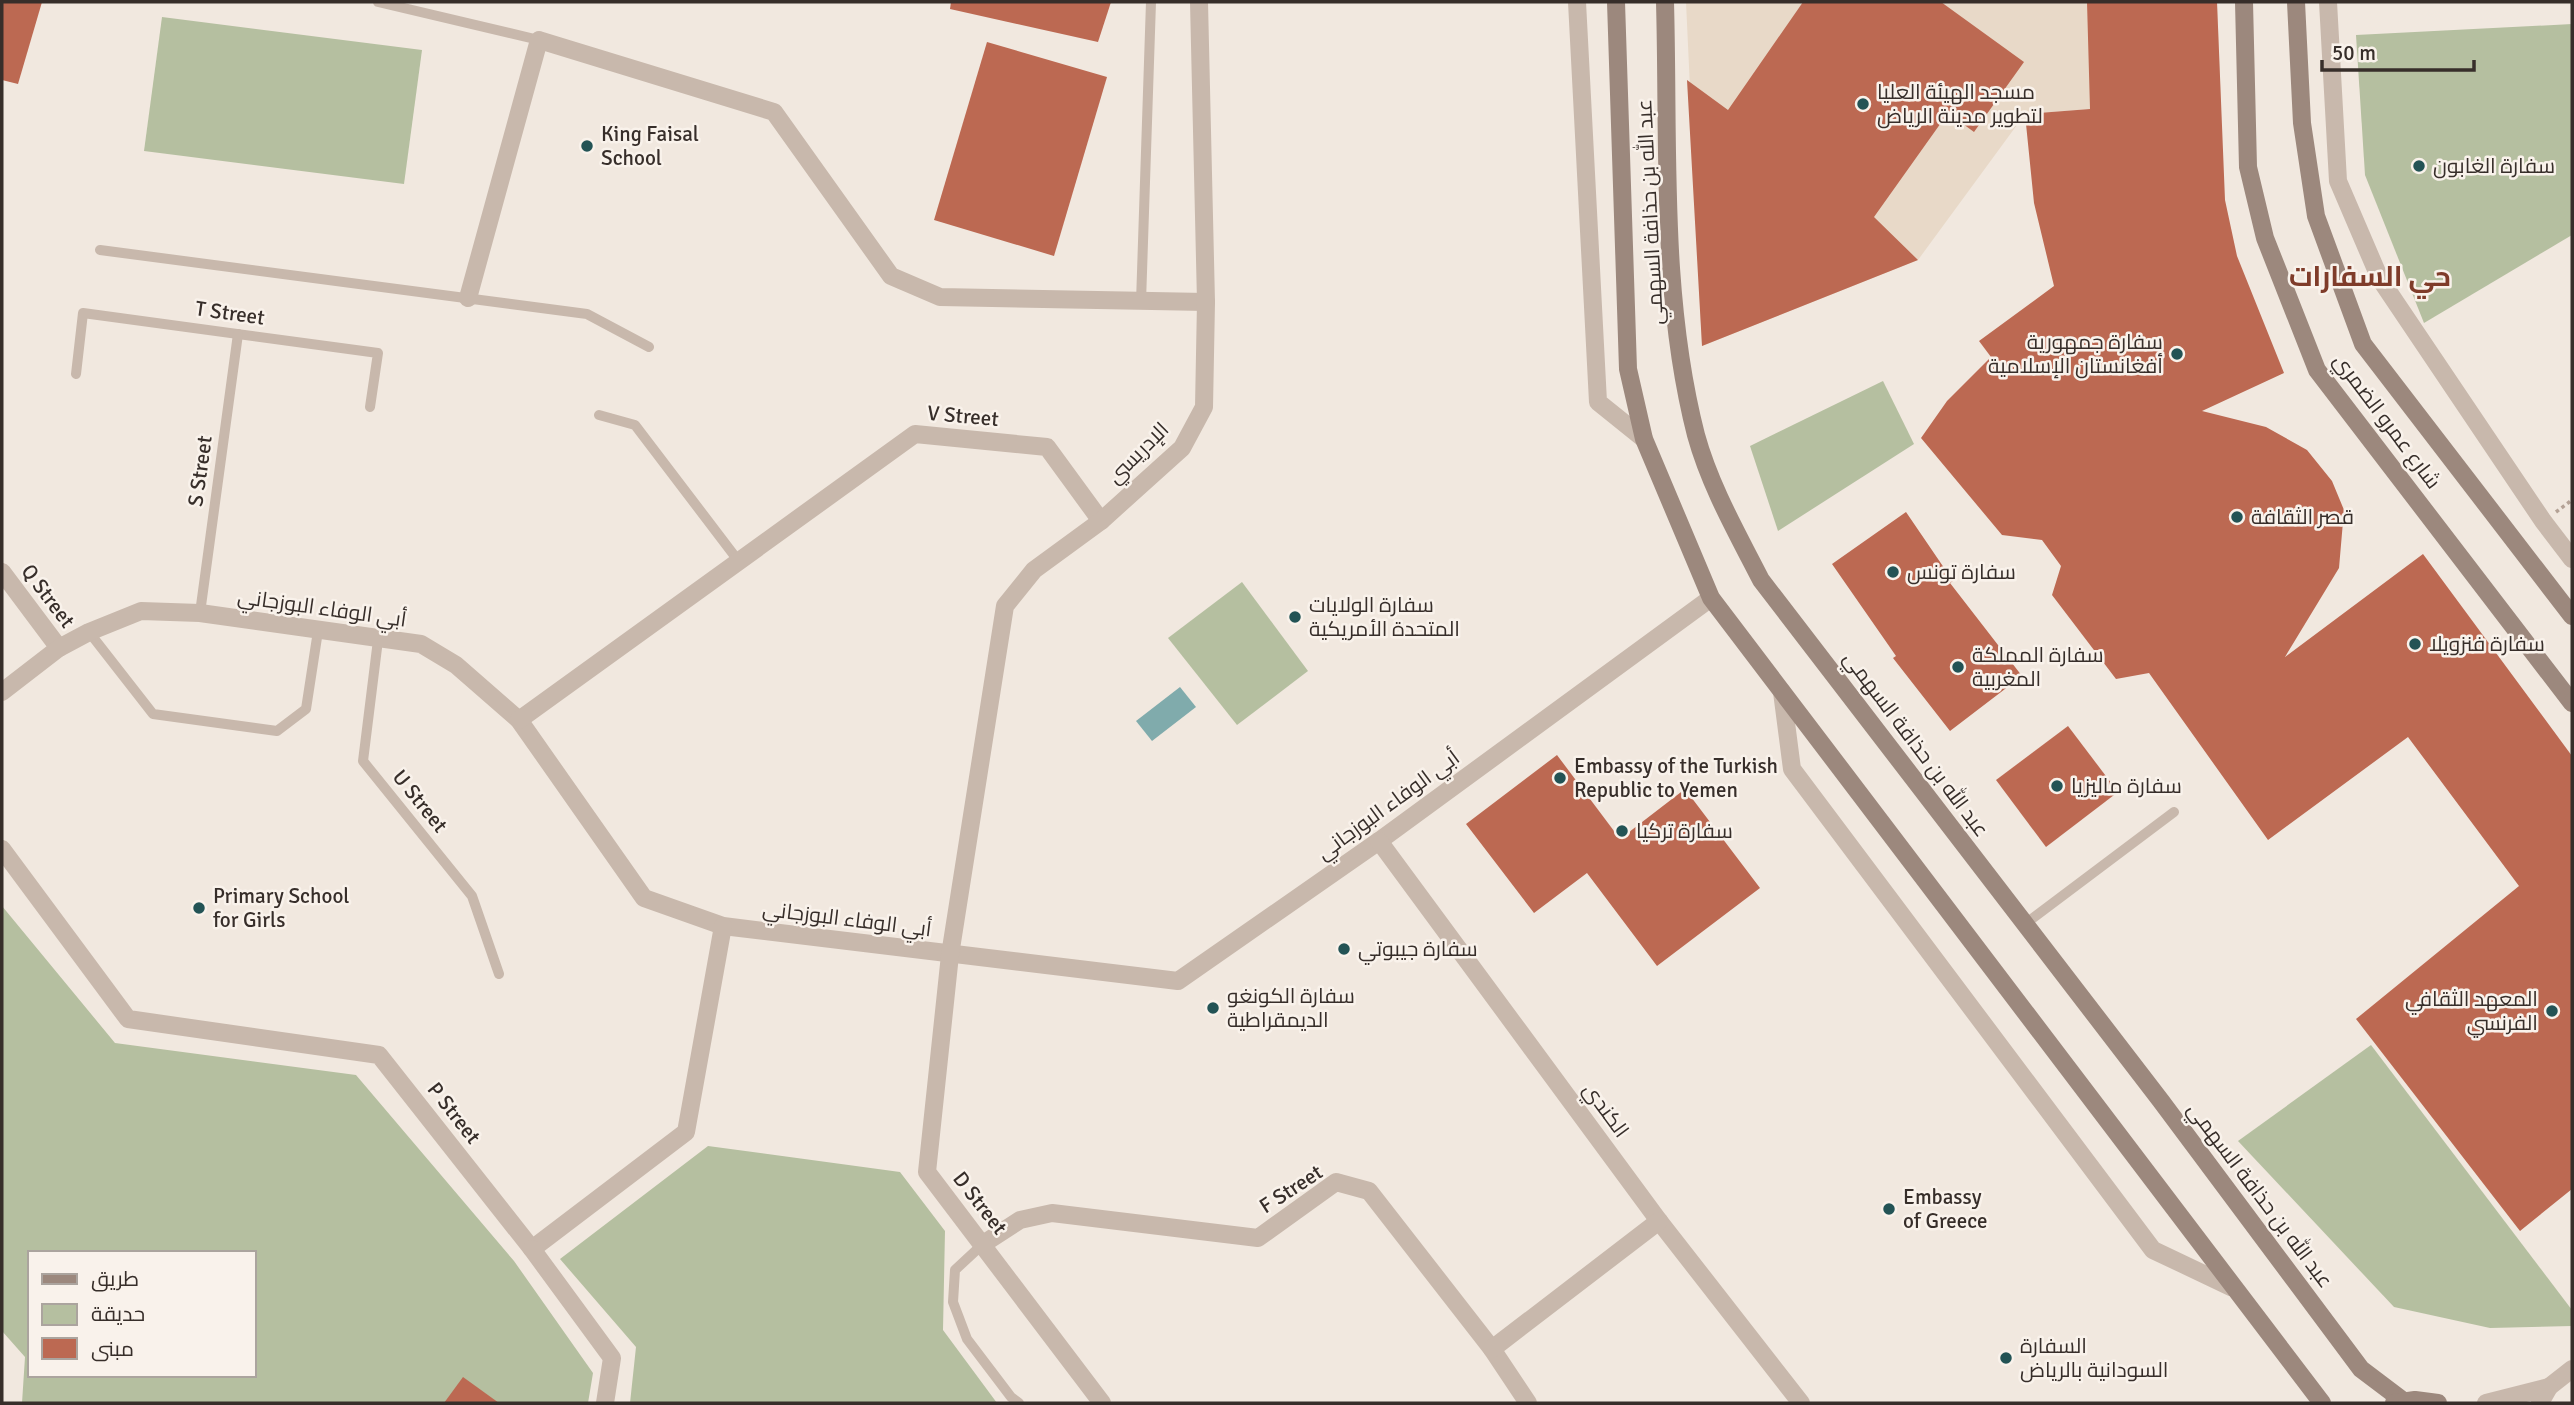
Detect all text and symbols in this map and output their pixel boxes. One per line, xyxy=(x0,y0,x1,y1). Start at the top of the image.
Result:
scale bar xyxy=(2322,28,2474,72)
text: 50 m xyxy=(2332,40,2376,66)
place label: مسجد الهيئة العليا لتطوير مدينة الرياض xyxy=(1877,79,2043,129)
marker: مسجد الهيئة العليا لتطوير مدينة الرياض xyxy=(1855,96,1871,112)
street label: عبد الله بن حذافة السهمي xyxy=(1630,98,1672,326)
place label: King Faisal School xyxy=(601,121,699,171)
marker: King Faisal School xyxy=(579,138,595,154)
place label: سفارة الغابون xyxy=(2433,153,2555,179)
marker: سفارة الغابون xyxy=(2411,158,2427,174)
district label: حي السفارات xyxy=(2289,260,2451,299)
street label: T Street xyxy=(194,295,266,331)
place label: سفارة جمهورية أفغانستان الإسلامية xyxy=(1988,329,2163,379)
marker: سفارة جمهورية أفغانستان الإسلامية xyxy=(2169,346,2185,362)
street label: شارع عمرو الضمري xyxy=(2325,348,2446,496)
street label: V Street xyxy=(926,400,1000,432)
street label: الإدريسي xyxy=(1102,417,1176,491)
street label: S Street xyxy=(182,434,218,508)
place label: قصر الثقافة xyxy=(2251,504,2354,530)
marker: قصر الثقافة xyxy=(2229,509,2245,525)
street label: Q Street xyxy=(16,559,80,633)
place label: سفارة تونس xyxy=(1907,559,2016,585)
marker: سفارة تونس xyxy=(1885,564,1901,580)
street label: أبي الوفاء البوزجاني xyxy=(235,583,408,636)
place label: سفارة الولايات المتحدة الأمريكية xyxy=(1309,592,1460,642)
marker: سفارة الولايات المتحدة الأمريكية xyxy=(1287,609,1303,625)
place label: سفارة فنزويلا xyxy=(2429,631,2545,657)
marker: سفارة فنزويلا xyxy=(2407,636,2423,652)
place label: سفارة المملكة المغربية xyxy=(1972,642,2104,692)
street label: عبد الله بن حذافة السهمي xyxy=(1835,645,1995,844)
marker: سفارة المملكة المغربية xyxy=(1950,659,1966,675)
street label: أبي الوفاء البوزجاني xyxy=(1311,744,1466,868)
place label: Embassy of the Turkish Republic to Yemen xyxy=(1574,753,1778,803)
street label: U Street xyxy=(387,764,453,838)
marker: Embassy of the Turkish Republic to Yemen xyxy=(1552,770,1568,786)
place label: سفارة ماليزيا xyxy=(2071,773,2182,799)
marker: سفارة ماليزيا xyxy=(2049,778,2065,794)
place label: سفارة تركيا xyxy=(1636,818,1733,844)
marker: سفارة تركيا xyxy=(1614,823,1630,839)
place label: Primary School for Girls xyxy=(213,883,349,933)
street label: أبي الوفاء البوزجاني xyxy=(761,896,933,945)
marker: Primary School for Girls xyxy=(191,900,207,916)
place label: سفارة جيبوتي xyxy=(1358,936,1478,965)
marker: سفارة جيبوتي xyxy=(1336,941,1352,957)
place label: سفارة الكونغو الديمقراطية xyxy=(1227,983,1355,1033)
place label: المعهد الثقافي الفرنسي xyxy=(2405,986,2538,1038)
marker: سفارة الكونغو الديمقراطية xyxy=(1205,1000,1221,1016)
marker: المعهد الثقافي الفرنسي xyxy=(2544,1003,2560,1019)
street label: P Street xyxy=(422,1077,486,1149)
street label: الكندي xyxy=(1575,1077,1635,1144)
street label: عبد الله بن حذافة السهمي xyxy=(2179,1096,2339,1295)
street label: F Street xyxy=(1254,1159,1328,1219)
street label: D Street xyxy=(947,1166,1013,1240)
place label: Embassy of Greece xyxy=(1903,1184,1988,1234)
marker: Embassy of Greece xyxy=(1881,1201,1897,1217)
legend xyxy=(28,1251,256,1377)
text: طريق xyxy=(91,1266,139,1292)
text: حديقة xyxy=(91,1301,145,1327)
place label: السفارة السودانية بالرياض xyxy=(2020,1333,2168,1383)
text: مبنى xyxy=(91,1336,134,1362)
marker: السفارة السودانية بالرياض xyxy=(1998,1350,2014,1366)

